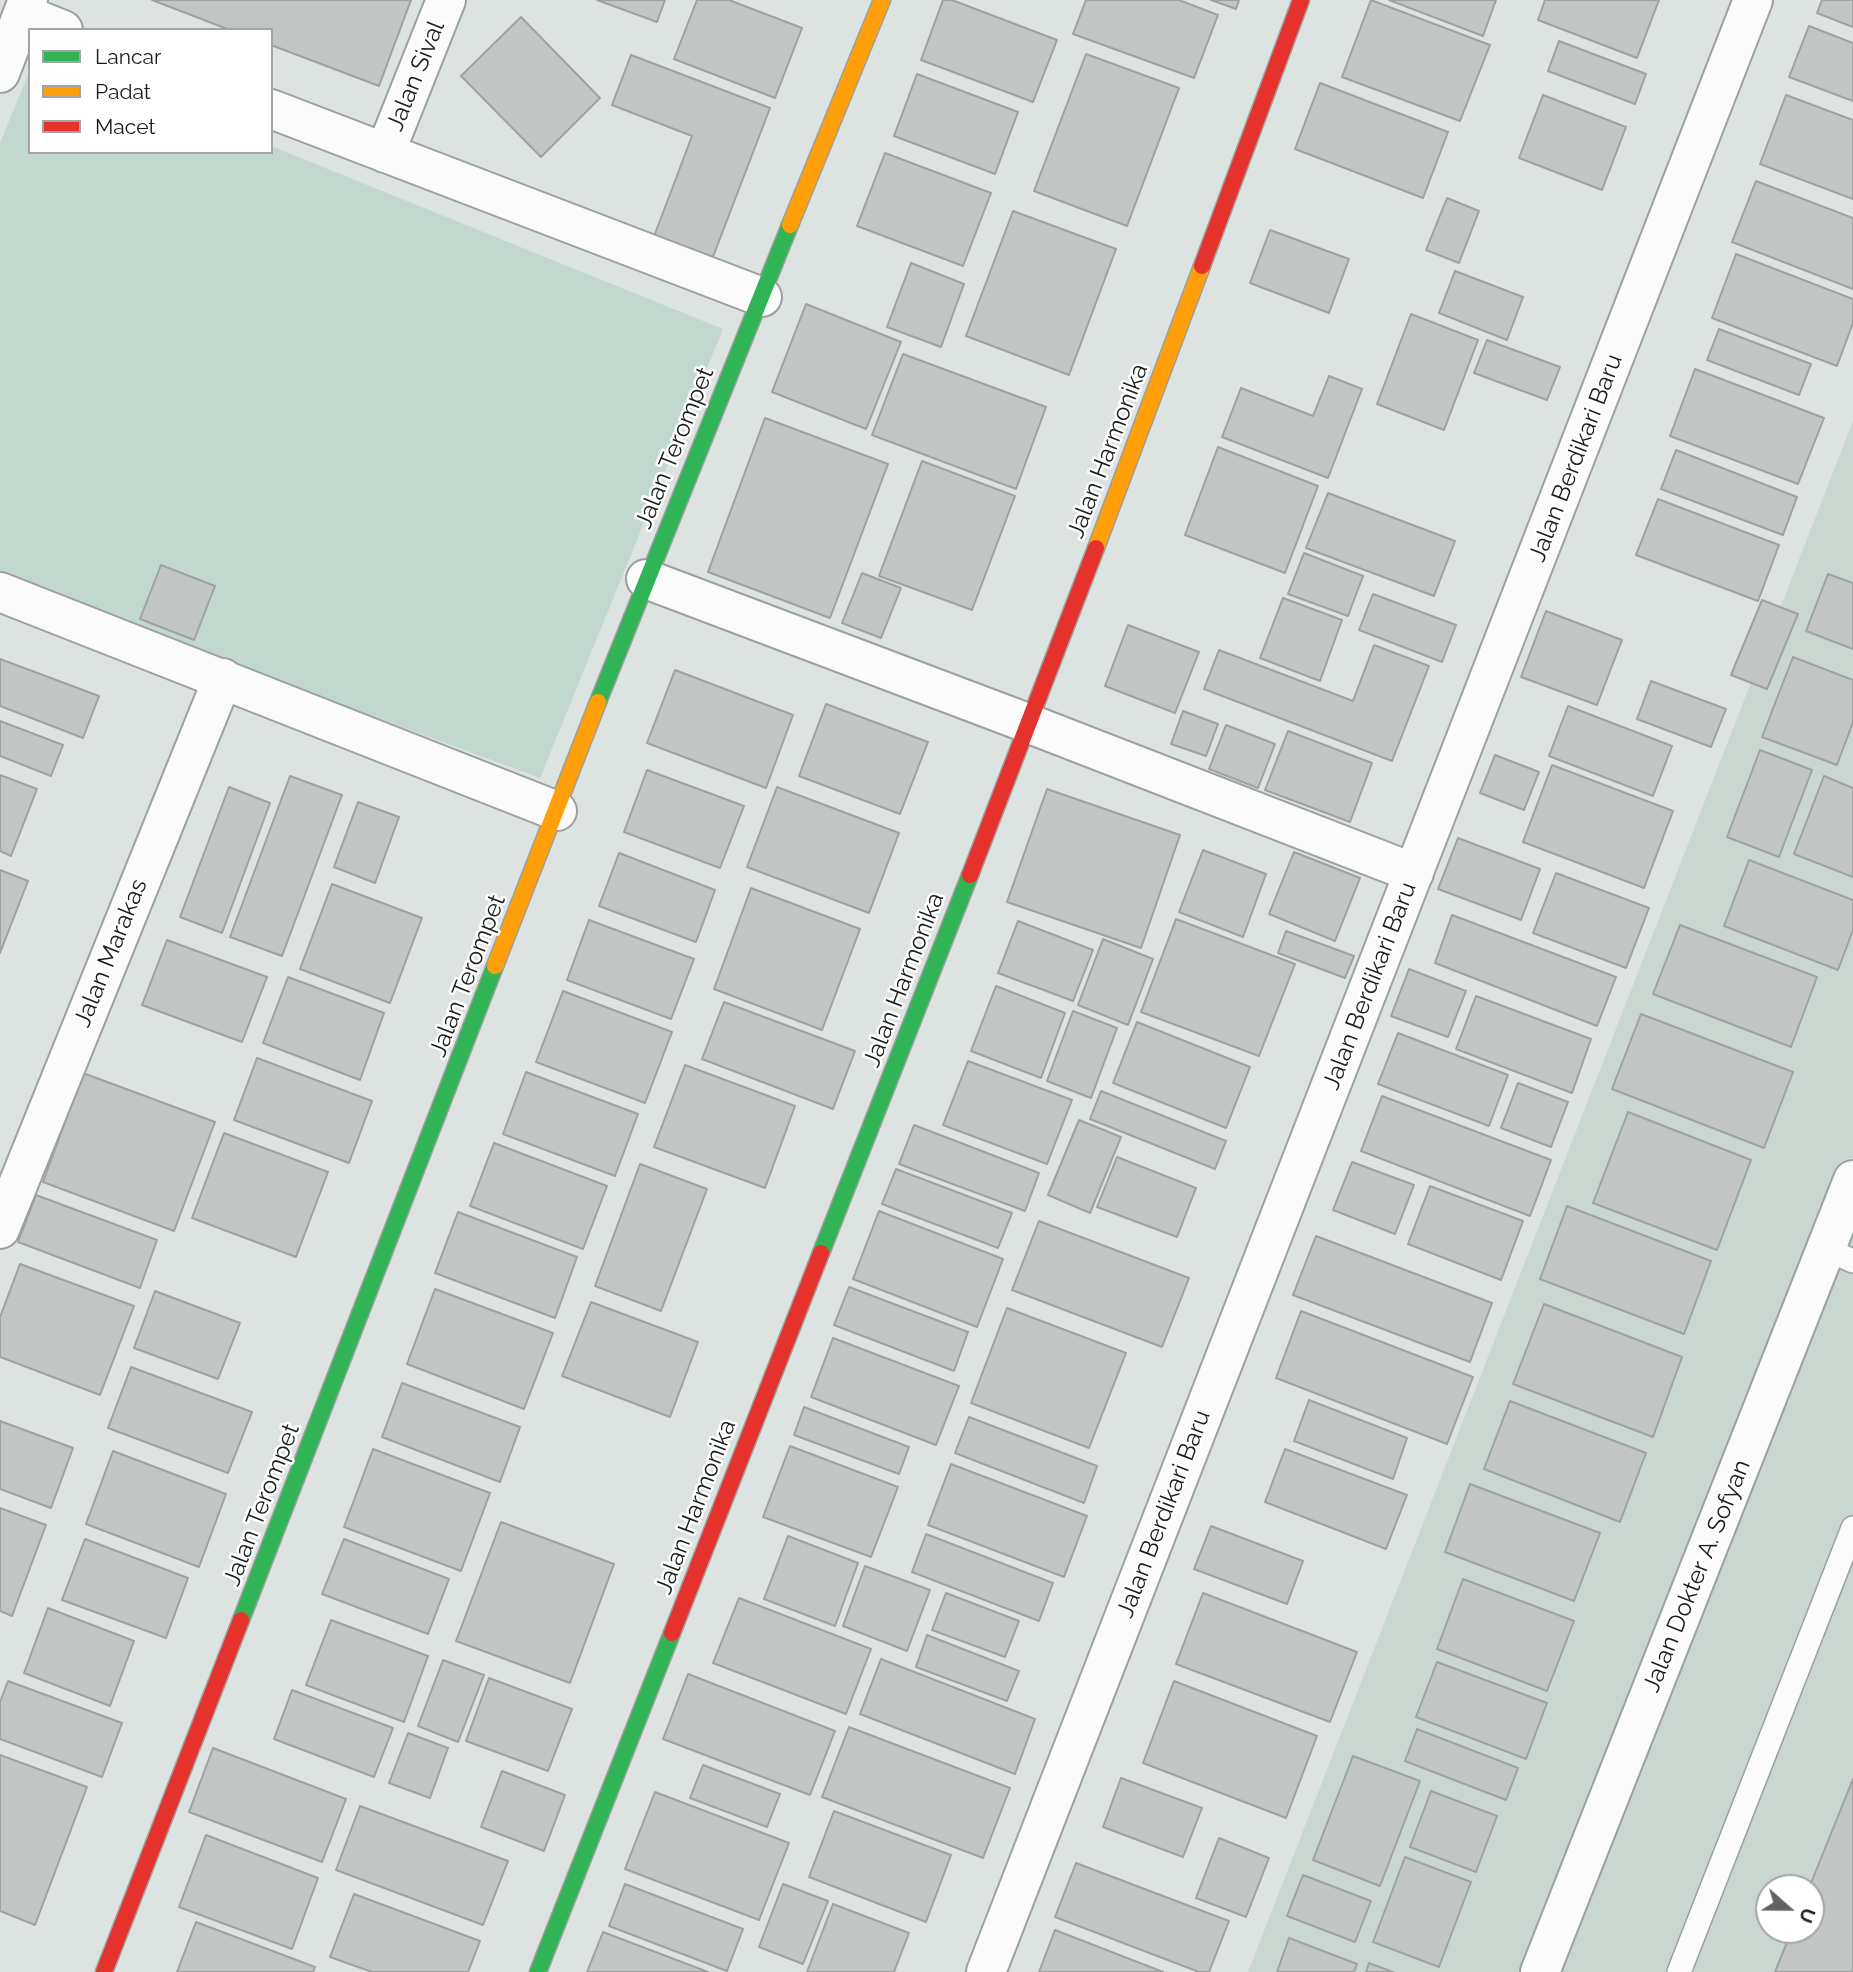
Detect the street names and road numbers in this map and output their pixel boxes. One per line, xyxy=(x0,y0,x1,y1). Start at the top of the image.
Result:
street label: Jalan Sival xyxy=(381,17,451,135)
street label: Jalan Berdikari Baru xyxy=(1523,350,1629,566)
street label: Jalan Harmonika xyxy=(1061,360,1155,542)
street label: Jalan Terompet xyxy=(630,363,720,533)
street label: Jalan Marakas xyxy=(68,875,154,1031)
street label: Jalan Berdikari Baru xyxy=(1317,878,1423,1094)
street label: Jalan Harmonika xyxy=(857,889,951,1071)
street label: Jalan Terompet xyxy=(424,891,512,1061)
street label: Jalan Berdikari Baru xyxy=(1111,1406,1217,1622)
street label: Jalan Harmonika xyxy=(649,1416,743,1598)
street label: Jalan Terompet xyxy=(218,1420,306,1590)
street label: Jalan Dokter A. Sofyan xyxy=(1637,1456,1757,1696)

